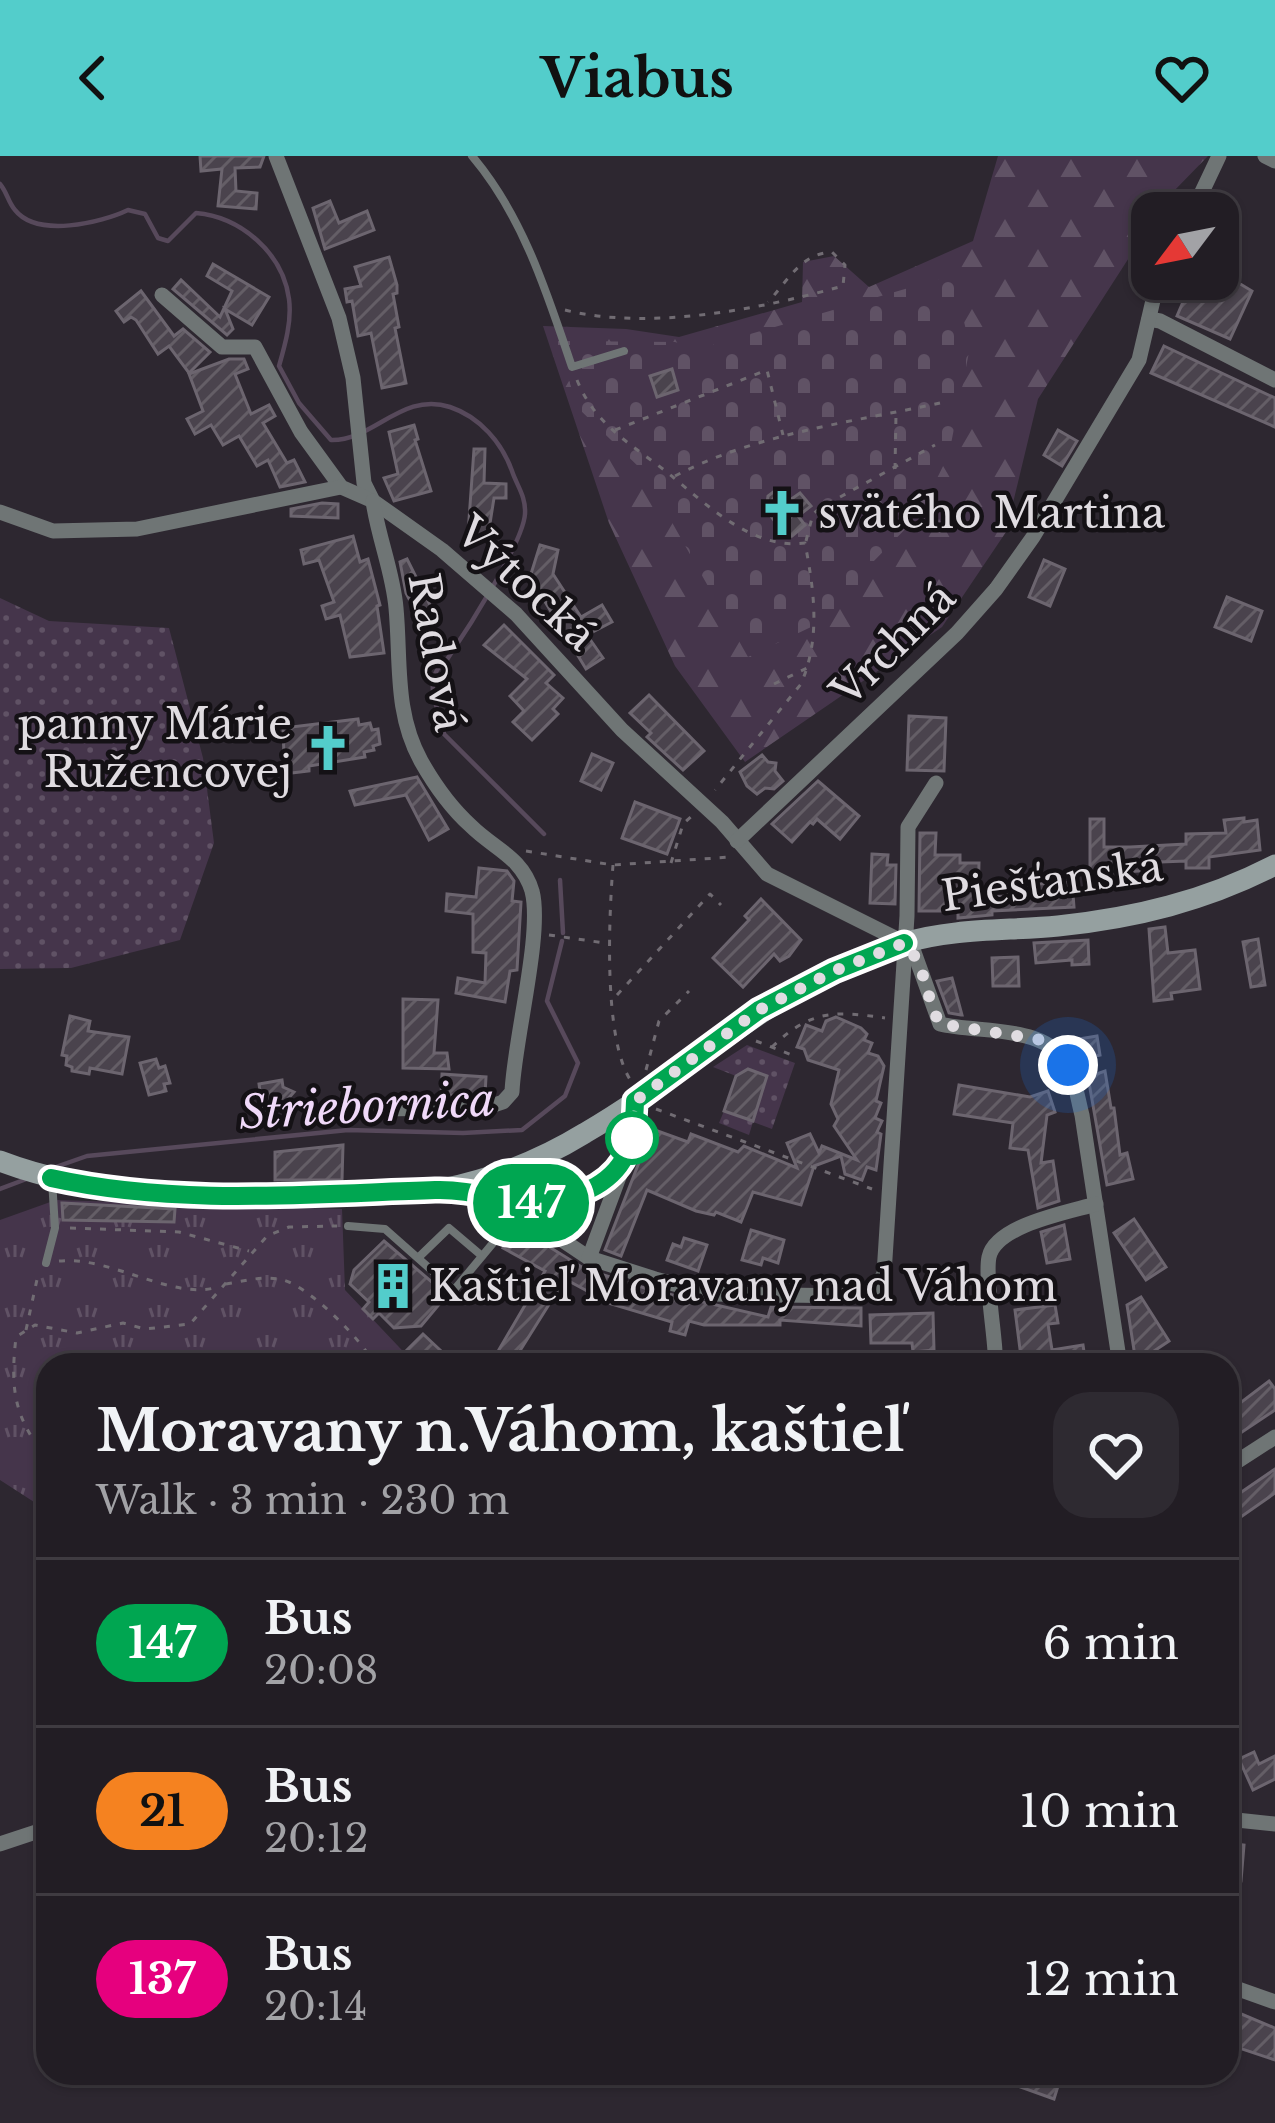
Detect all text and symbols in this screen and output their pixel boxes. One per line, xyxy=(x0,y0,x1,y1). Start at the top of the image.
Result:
icon: back xyxy=(60,45,126,111)
text: Viabus xyxy=(541,45,734,112)
icon: heart xyxy=(1149,45,1215,111)
north arrow xyxy=(1131,192,1239,300)
map controls xyxy=(1131,192,1239,300)
place label: svätého Martina xyxy=(818,487,1166,539)
church icon: svätého Martina xyxy=(757,488,807,538)
street label: Výtocká xyxy=(444,504,608,662)
street label: Radová xyxy=(398,569,477,736)
street label: Vrchná xyxy=(820,571,966,717)
place label: panny Márie Ružencovej xyxy=(18,698,292,798)
church icon: panny Márie Ružencovej xyxy=(303,723,353,773)
street label: Piešťanská xyxy=(938,840,1167,922)
your location xyxy=(1038,1035,1098,1095)
water label: Striebornica xyxy=(237,1071,497,1141)
unlabelled marker xyxy=(607,1113,657,1163)
line badge: 147 xyxy=(462,1164,600,1242)
text: 147 xyxy=(497,1177,565,1229)
place label: Kaštieľ Moravany nad Váhom xyxy=(429,1260,1057,1312)
building icon: Kaštieľ Moravany nad Váhom xyxy=(368,1261,418,1311)
button: heart xyxy=(1053,1392,1179,1518)
text: Moravany n.Váhom, kaštieľ xyxy=(96,1396,904,1466)
text: Walk · 3 min · 230 m xyxy=(96,1476,509,1525)
text: Bus xyxy=(264,1590,352,1646)
text: 6 min xyxy=(1043,1615,1179,1671)
text: 147 xyxy=(128,1617,196,1669)
text: 20:08 xyxy=(264,1646,378,1695)
text: Bus xyxy=(264,1758,352,1814)
text: 10 min xyxy=(1019,1783,1179,1839)
text: 21 xyxy=(139,1785,185,1837)
text: 20:12 xyxy=(264,1814,368,1863)
text: Bus xyxy=(264,1926,352,1982)
text: 12 min xyxy=(1024,1951,1179,2007)
text: 137 xyxy=(129,1953,195,2005)
text: 20:14 xyxy=(264,1982,367,2031)

